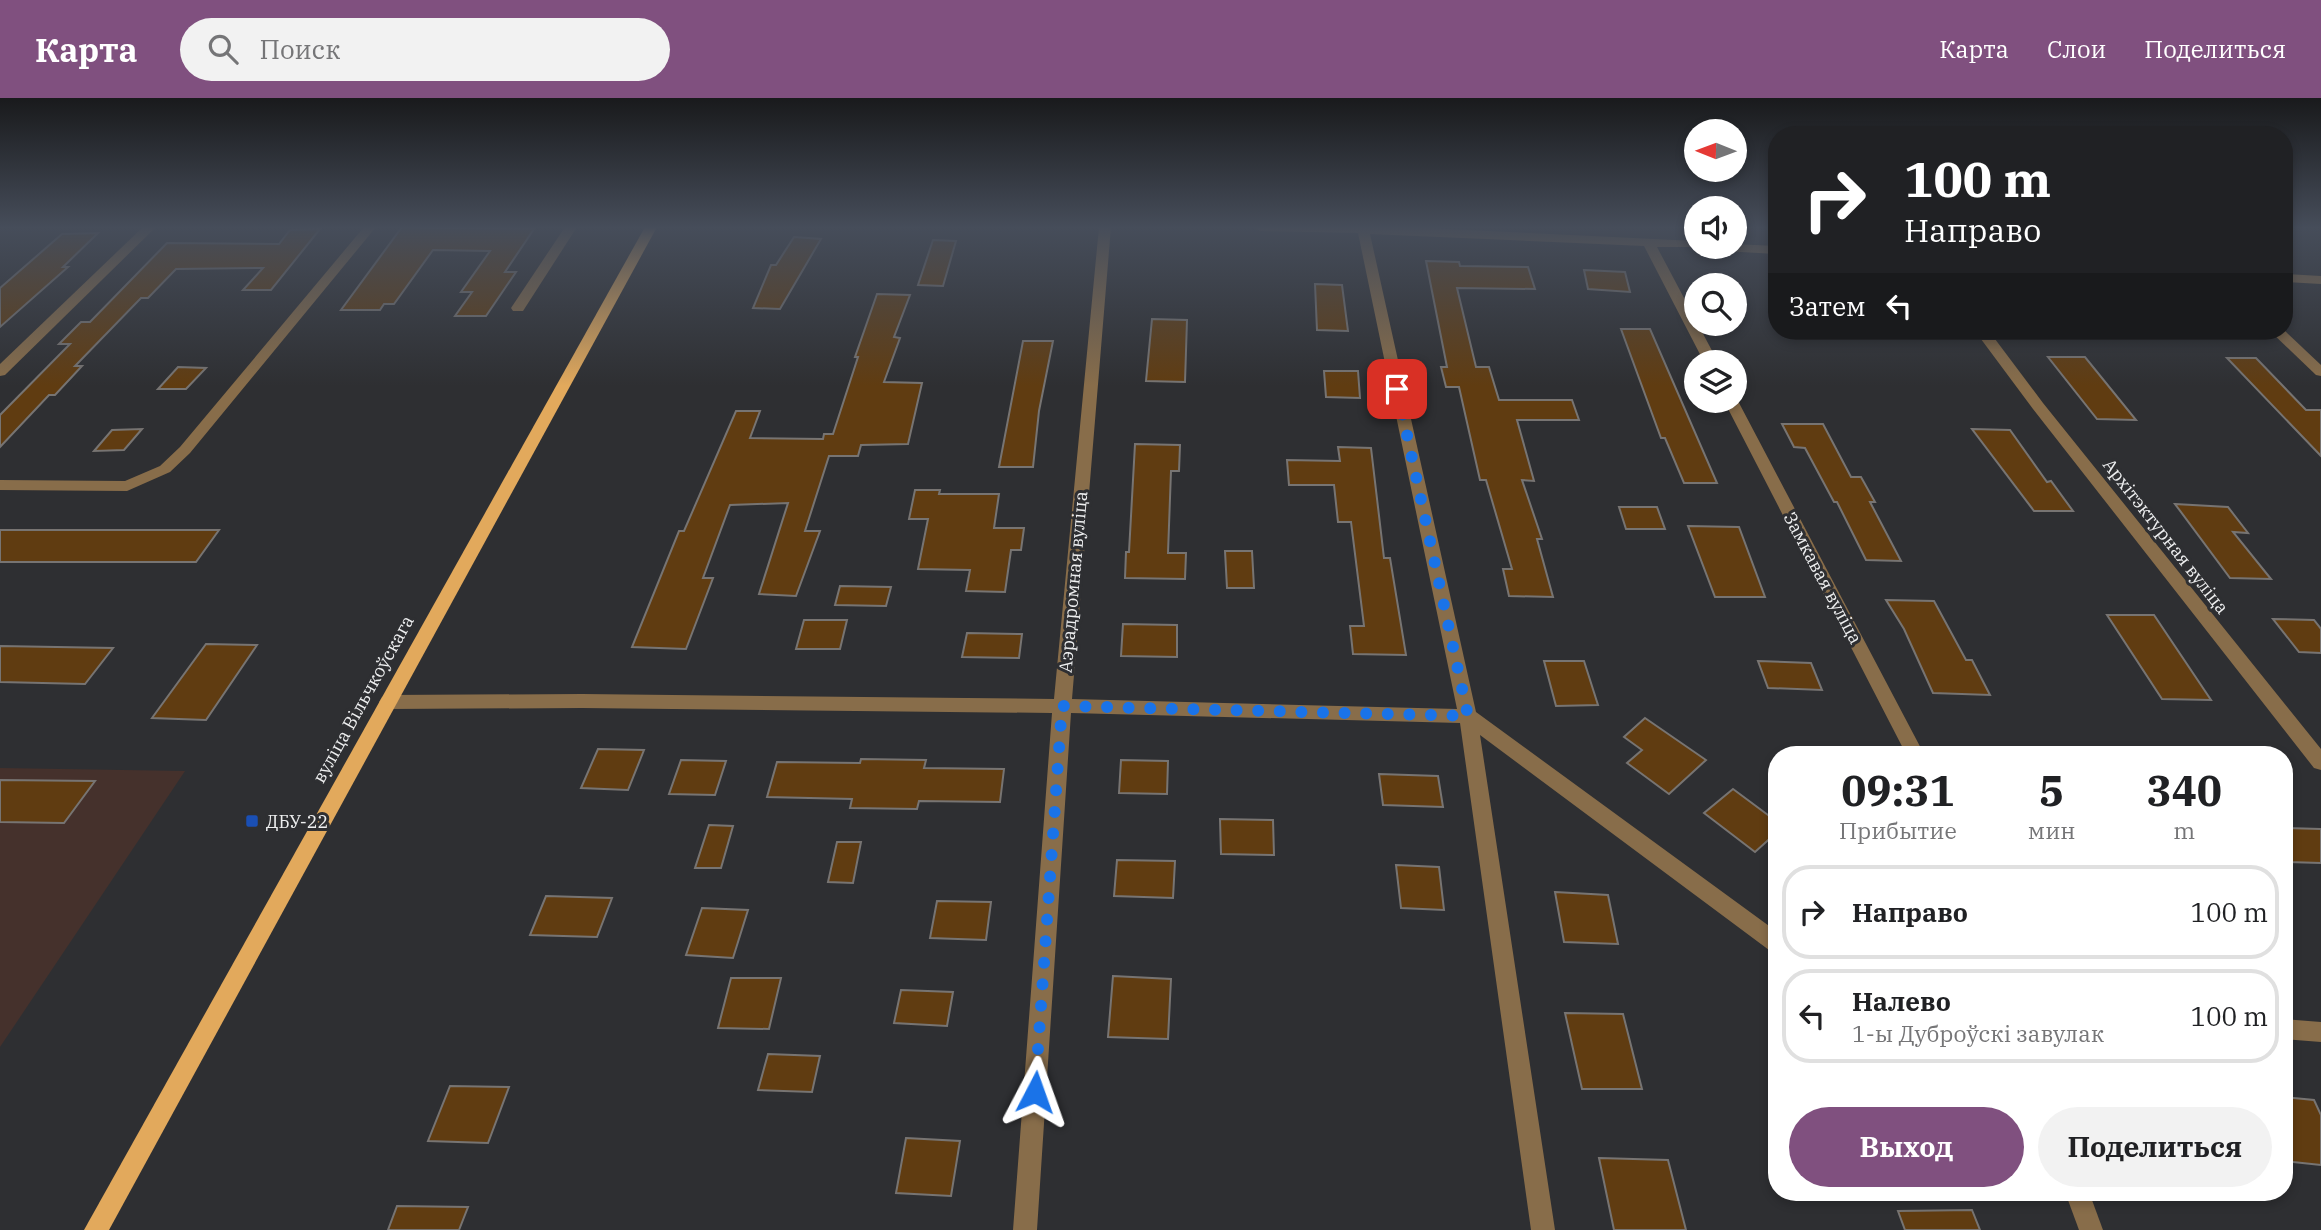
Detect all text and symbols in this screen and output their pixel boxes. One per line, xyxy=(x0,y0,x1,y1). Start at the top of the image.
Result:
search box xyxy=(180,18,670,81)
text: Карта xyxy=(35,28,138,71)
icon: search xyxy=(204,30,242,68)
text: Поиск xyxy=(260,32,340,66)
text: Карта xyxy=(1939,33,2009,65)
text: Слои xyxy=(2047,33,2106,65)
text: Поделиться xyxy=(2144,33,2286,65)
north arrow xyxy=(1684,119,1746,182)
map controls xyxy=(1684,119,1747,413)
text: 100 m xyxy=(1904,147,2051,210)
icon: right xyxy=(1789,154,1880,245)
button: sound xyxy=(1684,196,1747,259)
text: Направо xyxy=(1904,209,2041,251)
button: search xyxy=(1684,273,1747,336)
icon: left xyxy=(1880,287,1918,325)
text: Затем xyxy=(1789,289,1866,323)
button: layers xyxy=(1684,350,1747,413)
pin xyxy=(1367,359,1427,419)
icon: arrive xyxy=(1378,370,1416,408)
street label: Архітэктурная вуліца xyxy=(2098,454,2234,619)
street label: Аэрадромная вуліца xyxy=(1054,490,1092,674)
street label: Замкавая вуліца xyxy=(1779,508,1868,648)
street label: вуліца Вільчкоўскага xyxy=(307,611,419,787)
text: 09:31 xyxy=(1841,763,1955,818)
text: 5 xyxy=(2039,763,2064,818)
text: 340 xyxy=(2146,763,2222,818)
place label: ДБУ-22 xyxy=(266,810,328,833)
marker: ДБУ-22 xyxy=(244,813,260,829)
text: Прибытие xyxy=(1839,815,1957,845)
text: мин xyxy=(2028,815,2076,845)
text: m xyxy=(2173,815,2195,845)
icon: right xyxy=(1793,893,1831,931)
text: Направо xyxy=(1852,895,1968,929)
text: 100 m xyxy=(2190,895,2268,929)
text: Налево xyxy=(1852,984,1951,1018)
icon: left xyxy=(1793,997,1831,1035)
text: 100 m xyxy=(2190,999,2268,1033)
text: 1-ы Дуброўскі завулак xyxy=(1852,1018,2104,1048)
position arrow xyxy=(998,1055,1072,1129)
button: Выход xyxy=(1789,1107,2024,1187)
button: Поделиться xyxy=(2038,1107,2272,1187)

